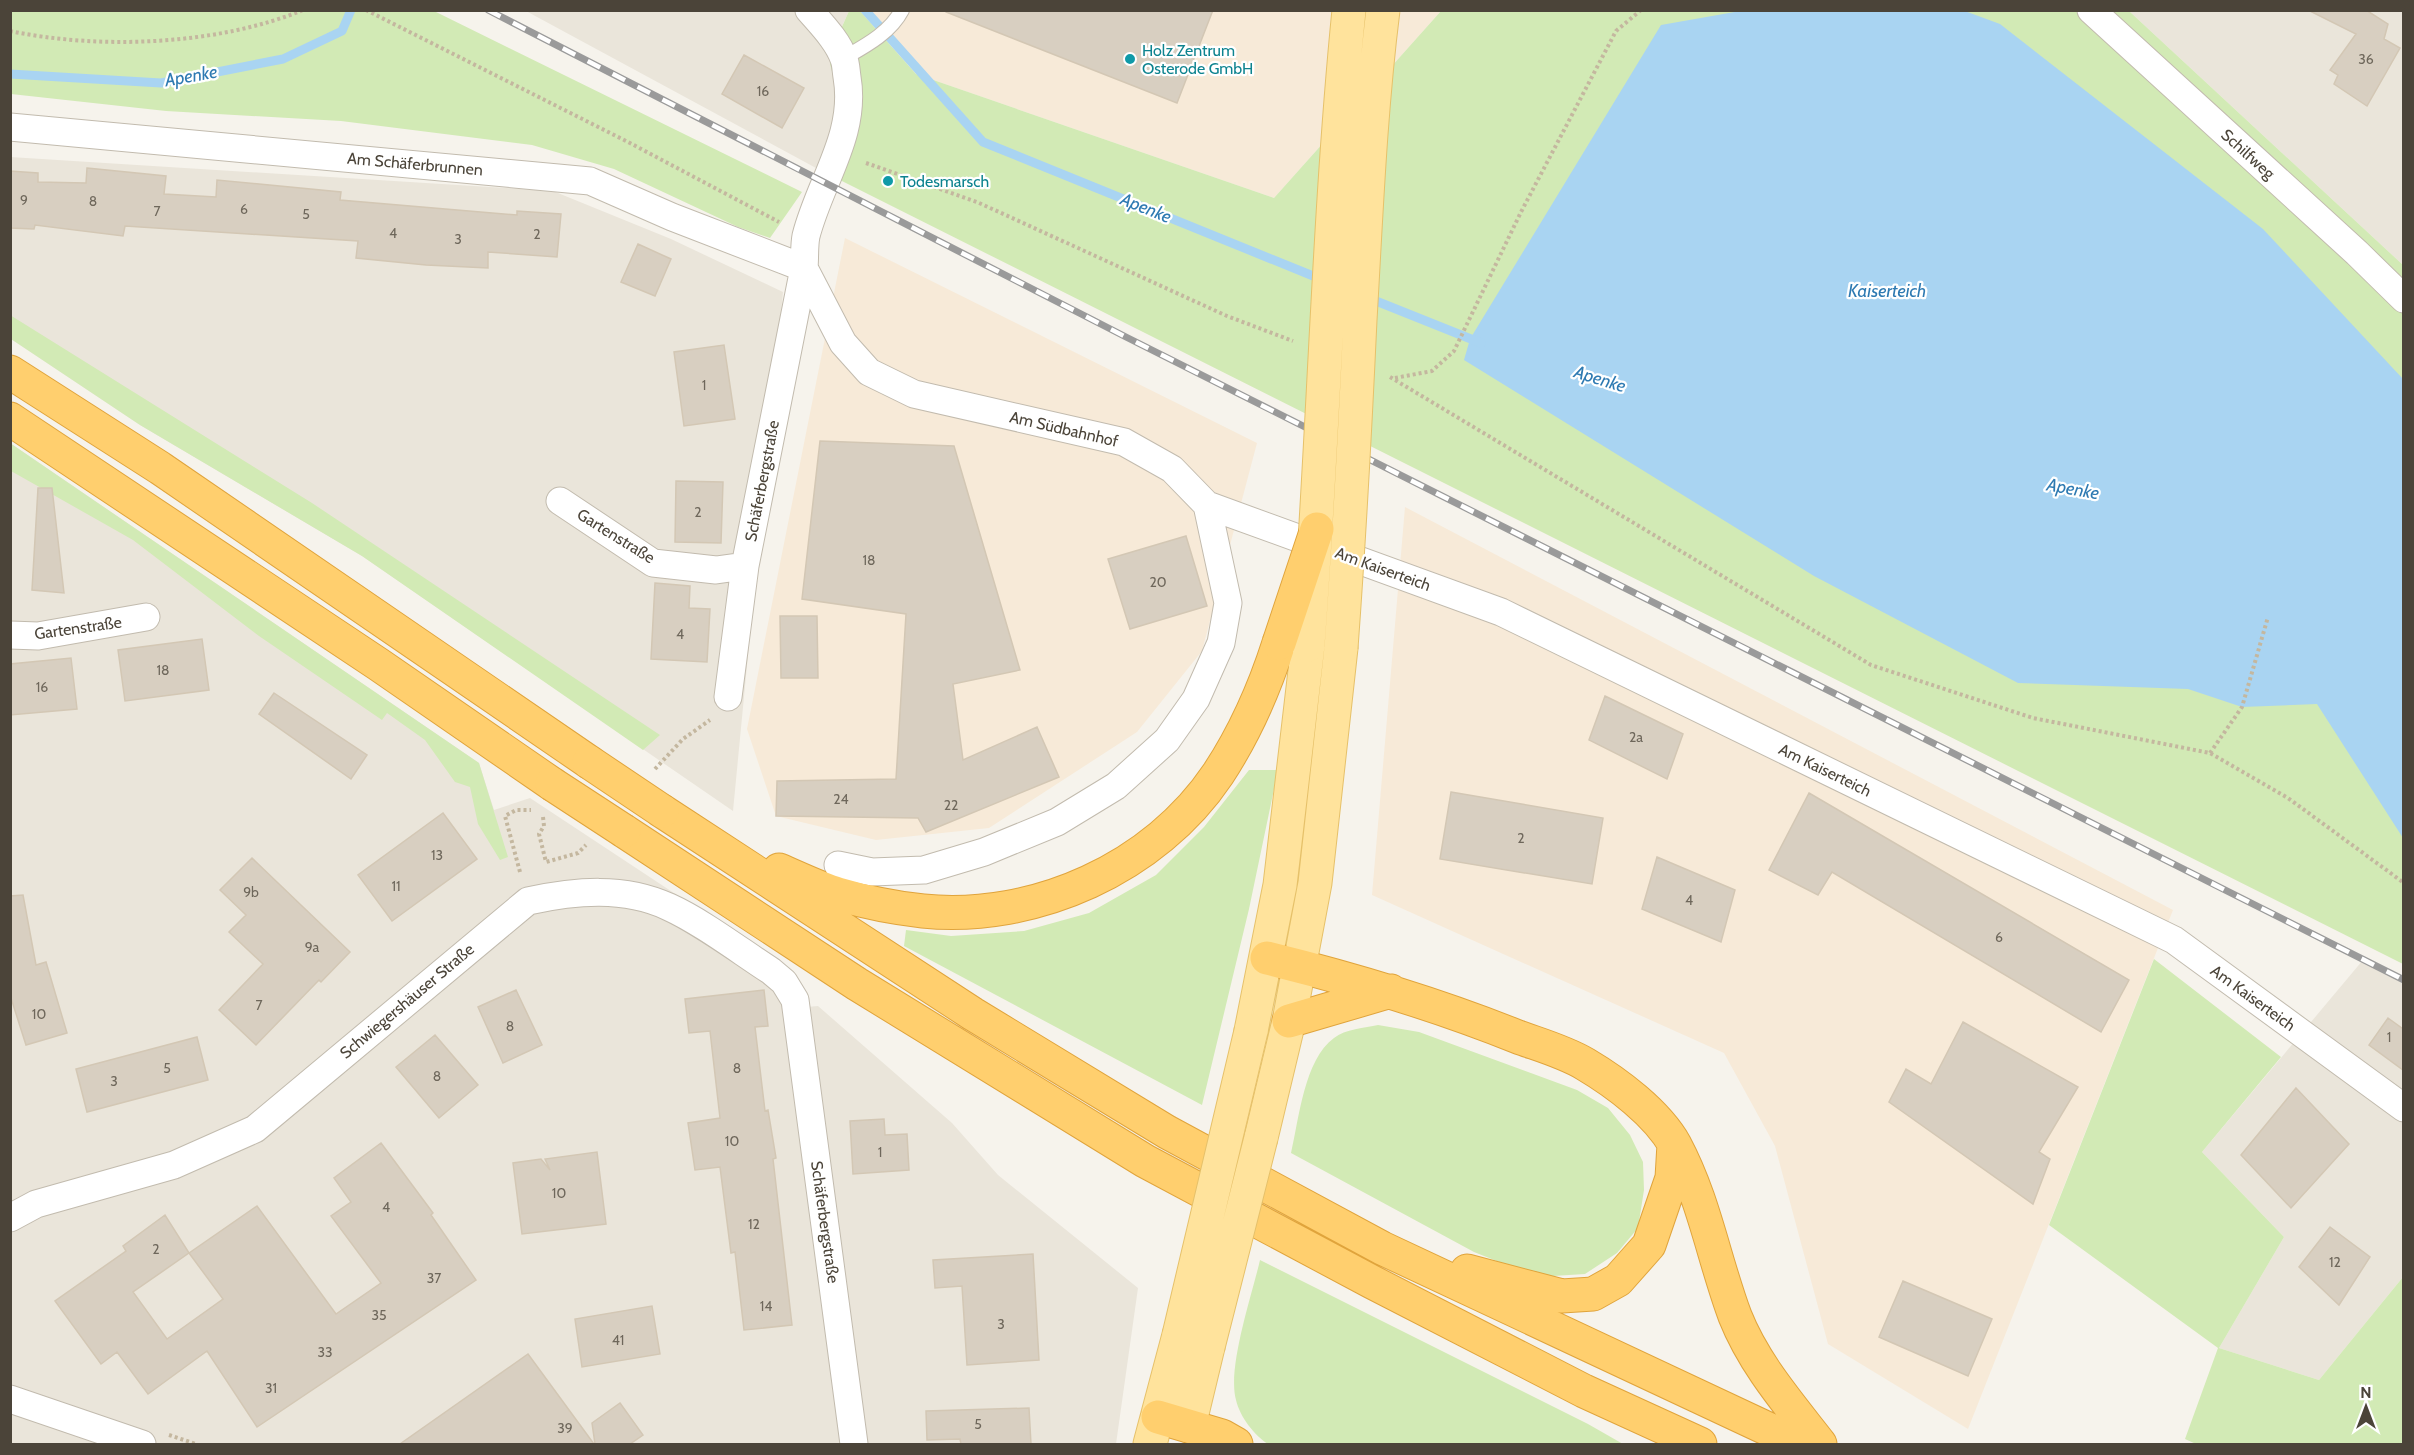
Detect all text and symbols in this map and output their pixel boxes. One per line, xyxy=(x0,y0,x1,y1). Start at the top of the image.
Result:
place label: Holz Zentrum Osterode GmbH xyxy=(1142,41,1253,78)
house number: 36 xyxy=(2358,50,2374,68)
marker: Holz Zentrum Osterode GmbH xyxy=(1123,52,1137,66)
water label: Apenke xyxy=(162,61,219,92)
house number: 16 xyxy=(757,82,769,100)
street label: Schilfweg xyxy=(2217,125,2279,184)
street label: Am Schäferbrunnen xyxy=(346,149,484,179)
place label: Todesmarsch xyxy=(900,172,989,191)
marker: Todesmarsch xyxy=(881,174,895,188)
water label: Apenke xyxy=(1116,188,1175,228)
house number: 9 xyxy=(20,191,28,209)
house number: 8 xyxy=(89,192,97,210)
house number: 6 xyxy=(240,200,248,218)
house number: 7 xyxy=(153,202,161,220)
house number: 5 xyxy=(302,205,310,223)
house number: 4 xyxy=(389,224,397,242)
house number: 2 xyxy=(533,225,541,243)
house number: 3 xyxy=(454,230,462,248)
water label: Kaiserteich xyxy=(1848,280,1926,302)
water label: Apenke xyxy=(1571,360,1628,397)
house number: 1 xyxy=(702,376,706,394)
street label: Am Südbahnhof xyxy=(1008,407,1121,451)
street label: Schäferbergstraße xyxy=(741,419,783,543)
water label: Apenke xyxy=(2044,473,2101,504)
house number: 2 xyxy=(694,503,702,521)
street label: Gartenstraße xyxy=(574,505,658,567)
street label: Am Kaiserteich xyxy=(1333,543,1433,595)
house number: 18 xyxy=(862,551,876,569)
house number: 20 xyxy=(1149,573,1167,591)
street label: Gartenstraße xyxy=(33,612,123,644)
house number: 4 xyxy=(676,625,684,643)
house number: 18 xyxy=(156,661,170,679)
house number: 16 xyxy=(36,678,48,696)
house number: 2a xyxy=(1629,728,1643,746)
street label: Am Kaiserteich xyxy=(1776,739,1874,801)
house number: 24 xyxy=(833,790,849,808)
house number: 22 xyxy=(944,796,958,814)
house number: 2 xyxy=(1517,829,1525,847)
house number: 13 xyxy=(431,846,443,864)
house number: 11 xyxy=(391,877,401,895)
house number: 9b xyxy=(243,883,259,901)
house number: 4 xyxy=(1685,891,1693,909)
house number: 6 xyxy=(1995,928,2003,946)
house number: 9a xyxy=(305,938,320,956)
street label: Schwiegershäuser Straße xyxy=(336,939,478,1063)
street label: Am Kaiserteich xyxy=(2207,961,2299,1035)
house number: 7 xyxy=(255,996,263,1014)
house number: 10 xyxy=(32,1005,46,1023)
house number: 8 xyxy=(506,1017,514,1035)
house number: 1 xyxy=(2387,1028,2391,1046)
house number: 5 xyxy=(163,1059,171,1077)
house number: 8 xyxy=(733,1059,741,1077)
house number: 8 xyxy=(433,1067,441,1085)
house number: 3 xyxy=(110,1072,118,1090)
house number: 10 xyxy=(725,1132,739,1150)
house number: 1 xyxy=(878,1143,882,1161)
street label: Schäferbergstraße xyxy=(807,1160,843,1284)
house number: 10 xyxy=(552,1184,566,1202)
house number: 4 xyxy=(382,1198,390,1216)
house number: 12 xyxy=(748,1215,760,1233)
house number: 2 xyxy=(152,1240,160,1258)
house number: 12 xyxy=(2329,1253,2341,1271)
house number: 37 xyxy=(427,1269,441,1287)
house number: 14 xyxy=(760,1297,772,1315)
house number: 35 xyxy=(371,1306,387,1324)
house number: 3 xyxy=(997,1315,1005,1333)
house number: 41 xyxy=(612,1331,624,1349)
house number: 33 xyxy=(317,1343,333,1361)
north arrow xyxy=(2336,1377,2396,1437)
house number: 31 xyxy=(265,1379,277,1397)
text: N xyxy=(2360,1383,2372,1402)
house number: 5 xyxy=(974,1415,982,1433)
house number: 39 xyxy=(557,1419,573,1437)

